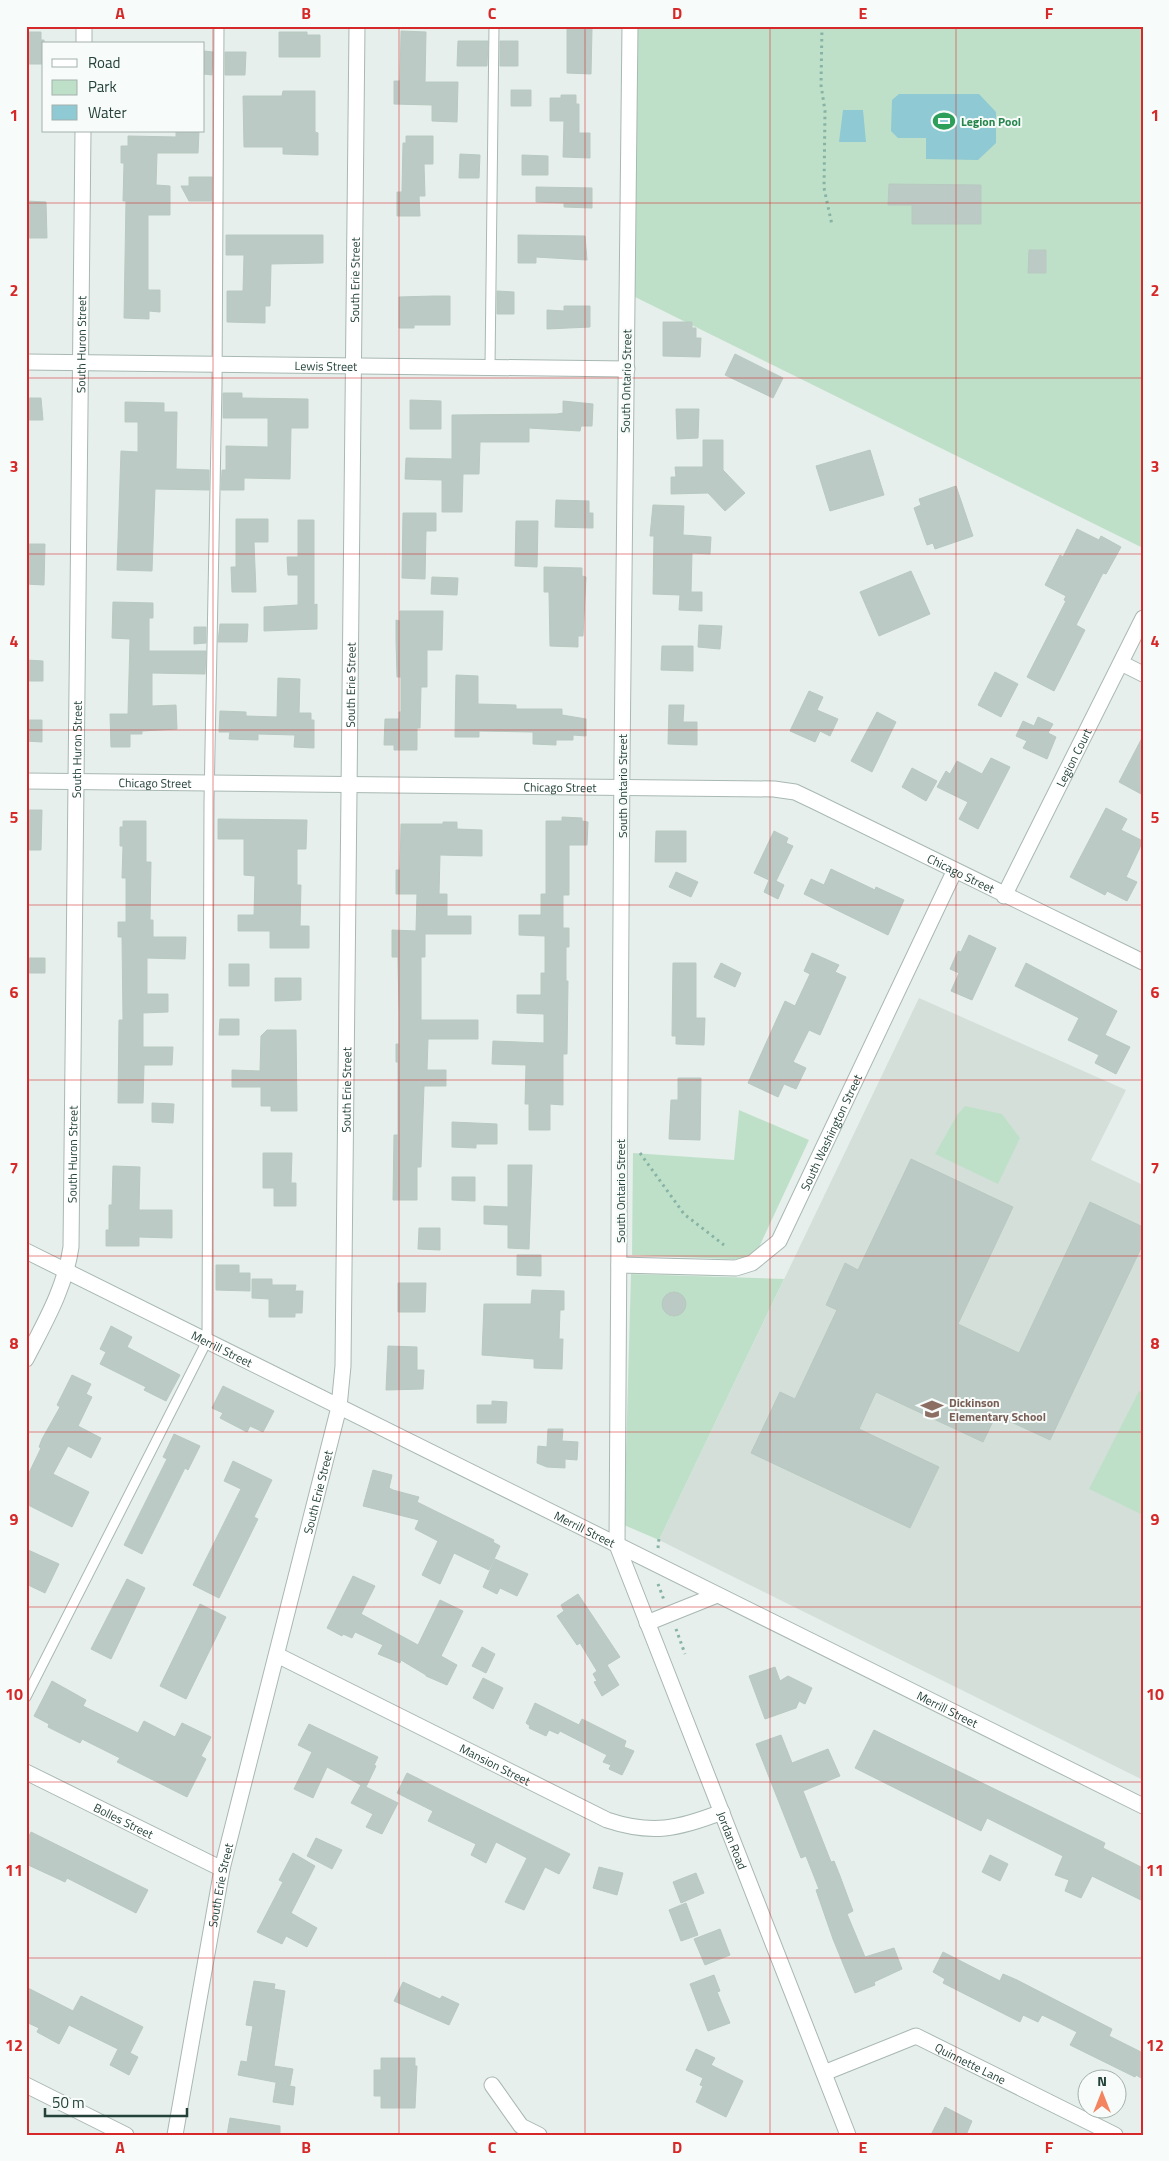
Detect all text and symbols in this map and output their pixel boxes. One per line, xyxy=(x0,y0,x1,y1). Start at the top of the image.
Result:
text: A xyxy=(115,1,125,25)
text: B xyxy=(301,1,311,25)
text: C xyxy=(488,1,497,25)
text: D xyxy=(672,1,682,25)
text: E xyxy=(859,1,868,25)
text: F xyxy=(1045,1,1054,25)
legend xyxy=(42,42,205,132)
text: Road xyxy=(88,51,120,74)
text: Park xyxy=(88,75,117,98)
text: Water xyxy=(88,101,127,124)
text: 1 xyxy=(10,103,18,127)
text: 1 xyxy=(1151,103,1159,127)
sports icon: Legion Pool xyxy=(931,108,957,134)
place label: Legion Pool xyxy=(961,112,1021,131)
street label: South Erie Street xyxy=(344,236,364,323)
text: 2 xyxy=(10,278,18,302)
text: 2 xyxy=(1151,278,1159,302)
street label: South Huron Street xyxy=(71,295,91,393)
street label: South Ontario Street xyxy=(616,328,636,433)
street label: Lewis Street xyxy=(295,356,358,375)
text: 3 xyxy=(10,454,18,478)
text: 3 xyxy=(1151,454,1159,478)
text: 4 xyxy=(10,629,19,653)
text: 4 xyxy=(1151,629,1160,653)
street label: South Erie Street xyxy=(340,641,360,728)
street label: South Huron Street xyxy=(66,700,86,798)
street label: Legion Court xyxy=(1051,724,1096,790)
street label: South Ontario Street xyxy=(613,733,632,838)
street label: Chicago Street xyxy=(118,772,192,792)
street label: Chicago Street xyxy=(523,777,597,797)
text: 5 xyxy=(10,805,19,829)
text: 5 xyxy=(1151,805,1160,829)
street label: Chicago Street xyxy=(924,848,999,898)
text: 6 xyxy=(10,980,19,1004)
text: 6 xyxy=(1151,980,1160,1004)
street label: South Erie Street xyxy=(336,1046,356,1133)
street label: South Washington Street xyxy=(795,1070,867,1194)
street label: South Huron Street xyxy=(62,1105,82,1203)
street label: South Ontario Street xyxy=(611,1138,630,1243)
text: 7 xyxy=(10,1156,18,1180)
text: 7 xyxy=(1151,1156,1159,1180)
street label: Merrill Street xyxy=(188,1325,257,1372)
text: 8 xyxy=(10,1331,19,1355)
text: 8 xyxy=(1151,1331,1160,1355)
place label: Dickinson Elementary School xyxy=(949,1393,1046,1426)
school or university icon: Dickinson Elementary School xyxy=(919,1396,945,1422)
street label: South Erie Street xyxy=(298,1447,337,1536)
street label: Merrill Street xyxy=(551,1505,619,1552)
text: 9 xyxy=(10,1507,19,1531)
text: 9 xyxy=(1151,1507,1160,1531)
text: 10 xyxy=(5,1682,23,1706)
text: 10 xyxy=(1146,1682,1164,1706)
street label: Merrill Street xyxy=(914,1686,982,1732)
street label: Mansion Street xyxy=(456,1738,535,1790)
street label: Bolles Street xyxy=(91,1798,158,1844)
street label: Jordan Road xyxy=(713,1808,753,1872)
street label: South Erie Street xyxy=(202,1840,238,1929)
text: 11 xyxy=(5,1858,23,1882)
text: 11 xyxy=(1146,1858,1164,1882)
text: 12 xyxy=(5,2033,23,2057)
text: 12 xyxy=(1146,2033,1164,2057)
street label: Quinnette Lane xyxy=(932,2037,1009,2089)
north arrow xyxy=(1076,2068,1126,2118)
text: N xyxy=(1097,2070,1107,2091)
scale bar xyxy=(45,2086,188,2118)
text: 50 m xyxy=(52,2091,85,2114)
text: A xyxy=(115,2135,125,2159)
text: B xyxy=(301,2135,311,2159)
text: C xyxy=(488,2135,497,2159)
text: D xyxy=(672,2135,682,2159)
text: E xyxy=(859,2135,868,2159)
text: F xyxy=(1045,2135,1054,2159)

